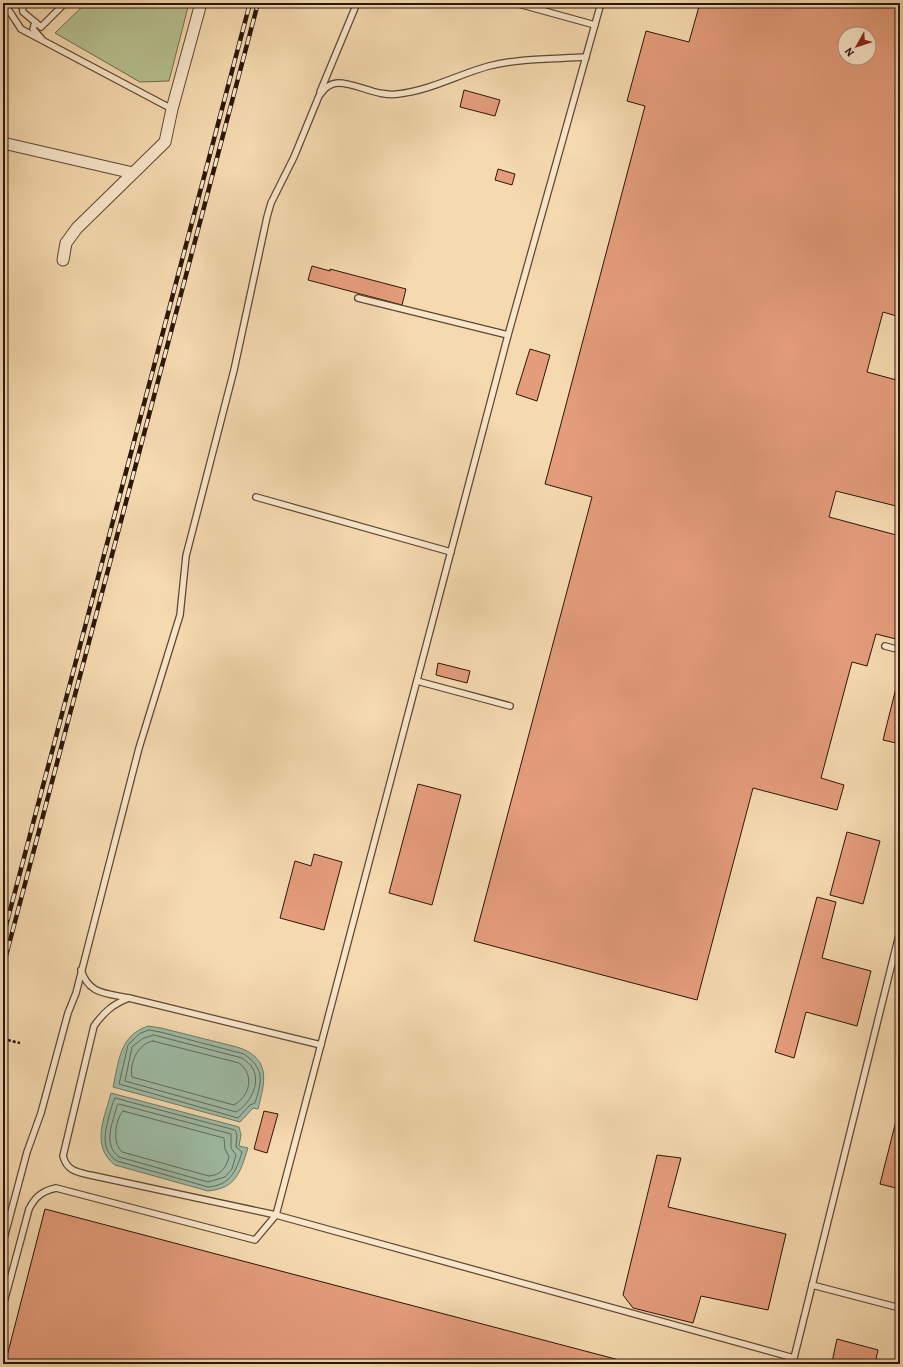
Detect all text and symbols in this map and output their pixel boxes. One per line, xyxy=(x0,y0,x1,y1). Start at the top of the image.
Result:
north arrow xyxy=(837,26,877,66)
text: N xyxy=(841,44,858,60)

